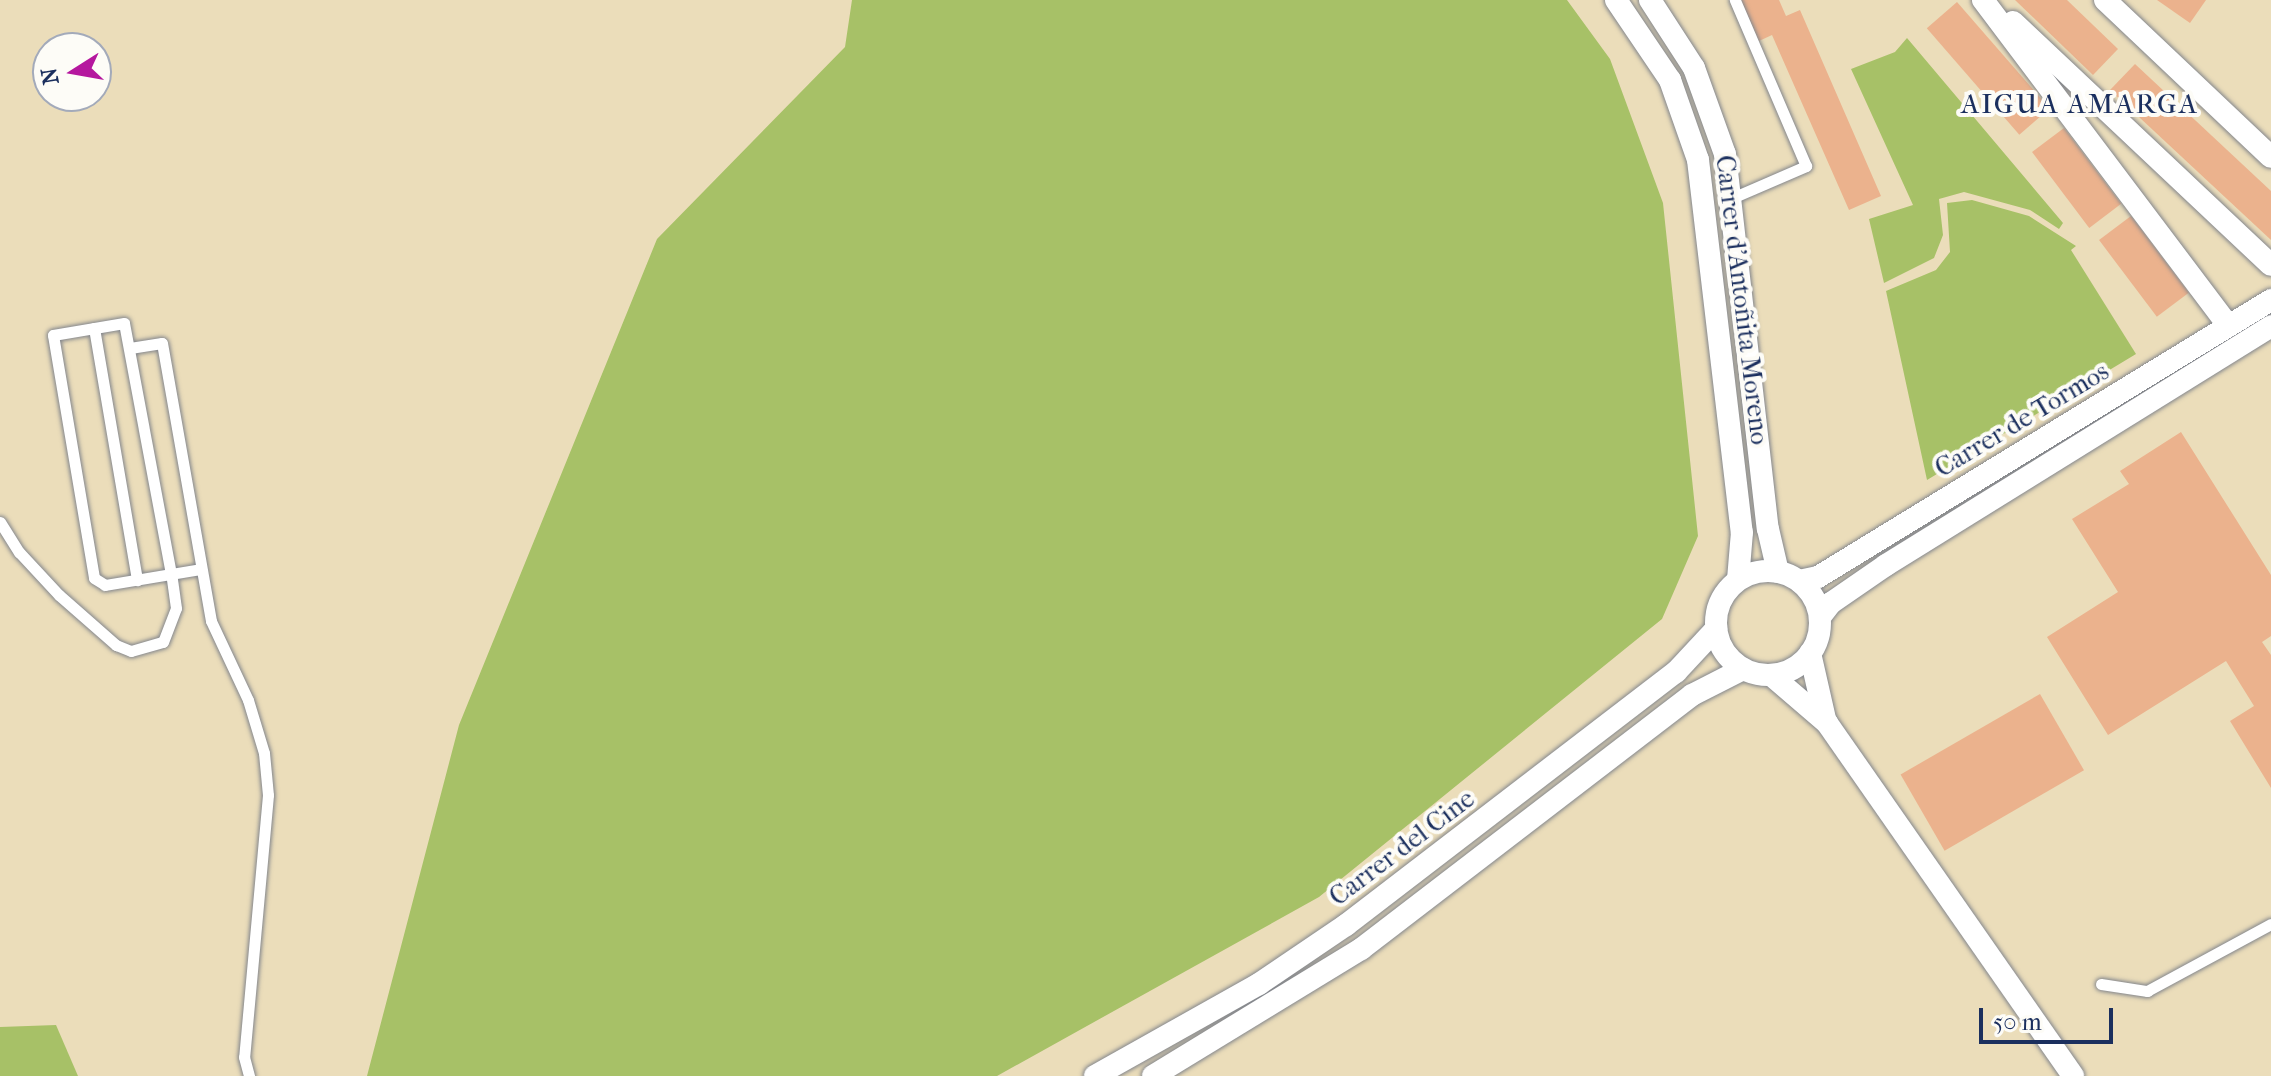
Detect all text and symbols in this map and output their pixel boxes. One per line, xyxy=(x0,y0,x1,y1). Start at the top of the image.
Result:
north arrow xyxy=(32,32,112,112)
text: N xyxy=(36,66,65,87)
district label: AIGUA AMARGA xyxy=(1961,87,2199,121)
street label: Carrer d'Antoñita Moreno xyxy=(1709,153,1775,447)
street label: Carrer de Tormos xyxy=(1930,356,2114,484)
street label: Carrer del Cine xyxy=(1323,783,1481,913)
scale bar xyxy=(1983,992,2117,1042)
text: 50 m xyxy=(1993,1008,2042,1036)

